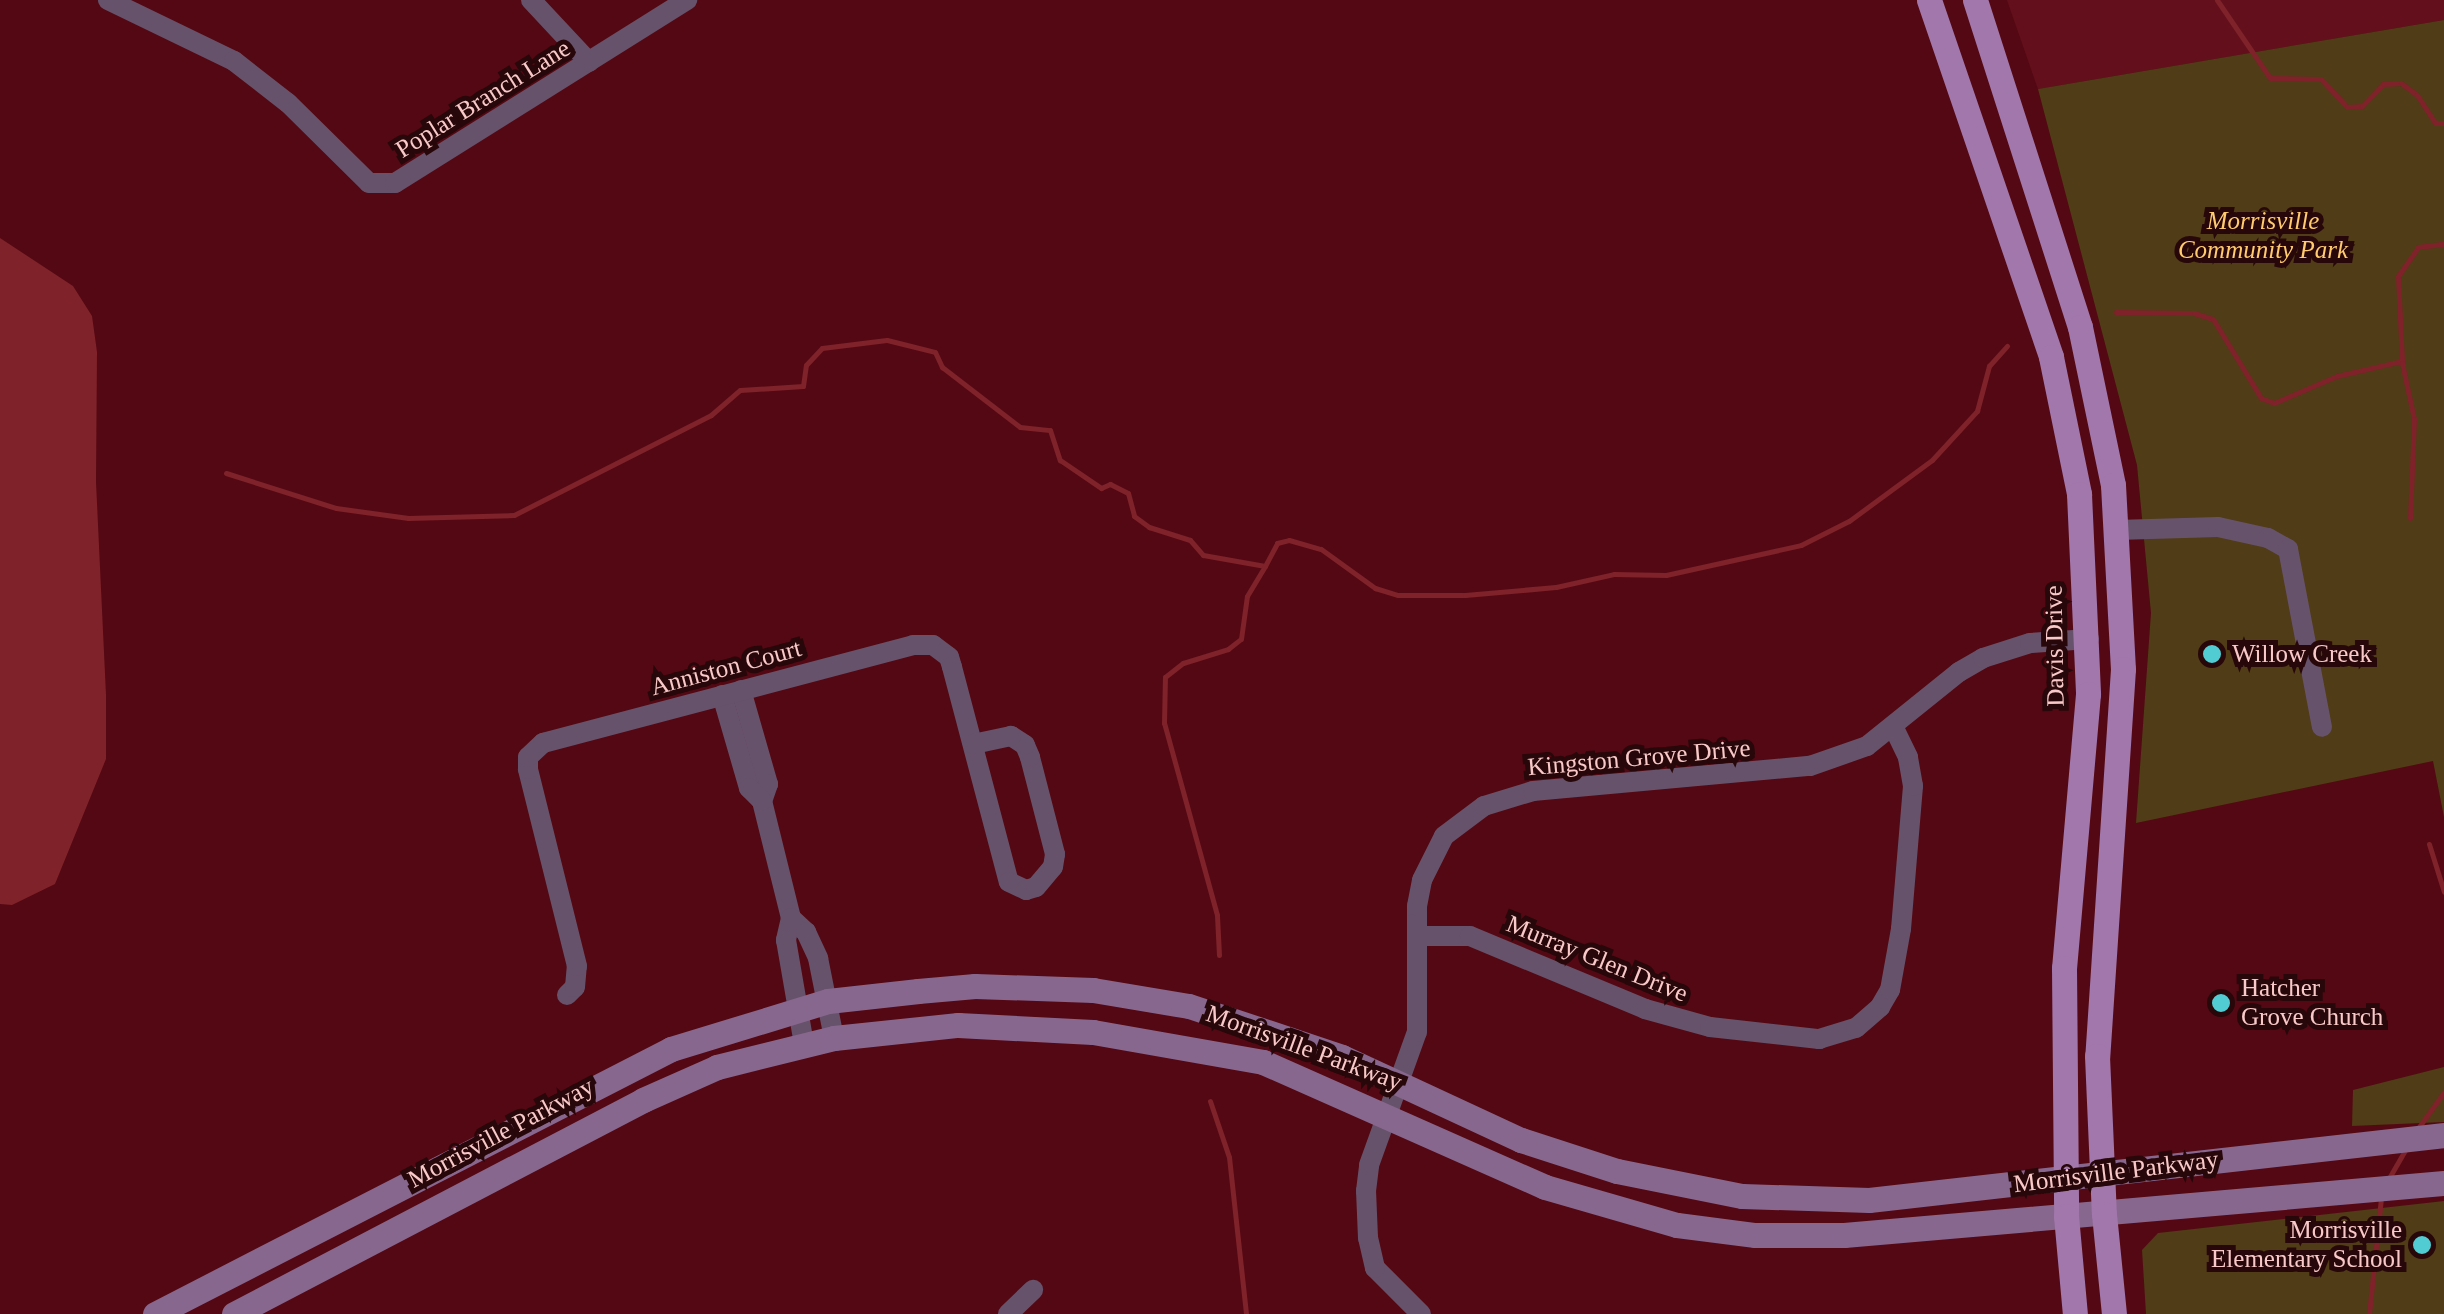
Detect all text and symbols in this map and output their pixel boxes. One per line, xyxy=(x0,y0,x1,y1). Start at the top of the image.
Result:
street label: Poplar Branch Lane xyxy=(390,33,576,165)
park label: Morrisville Community Park xyxy=(2178,207,2348,266)
street label: Davis Drive xyxy=(2039,585,2071,707)
street label: Anniston Court xyxy=(647,633,805,703)
place label: Willow Creek xyxy=(2232,639,2372,669)
marker: Willow Creek xyxy=(2201,643,2223,665)
street label: Kingston Grove Drive xyxy=(1526,733,1752,783)
street label: Murray Glen Drive xyxy=(1502,909,1692,1009)
place label: Hatcher Grove Church xyxy=(2241,974,2383,1033)
marker: Hatcher Grove Church xyxy=(2210,992,2232,1014)
street label: Morrisville Parkway xyxy=(1202,999,1406,1097)
street label: Morrisville Parkway xyxy=(403,1071,599,1195)
street label: Morrisville Parkway xyxy=(2012,1145,2220,1199)
place label: Morrisville Elementary School xyxy=(2211,1216,2402,1275)
marker: Morrisville Elementary School xyxy=(2411,1234,2433,1256)

